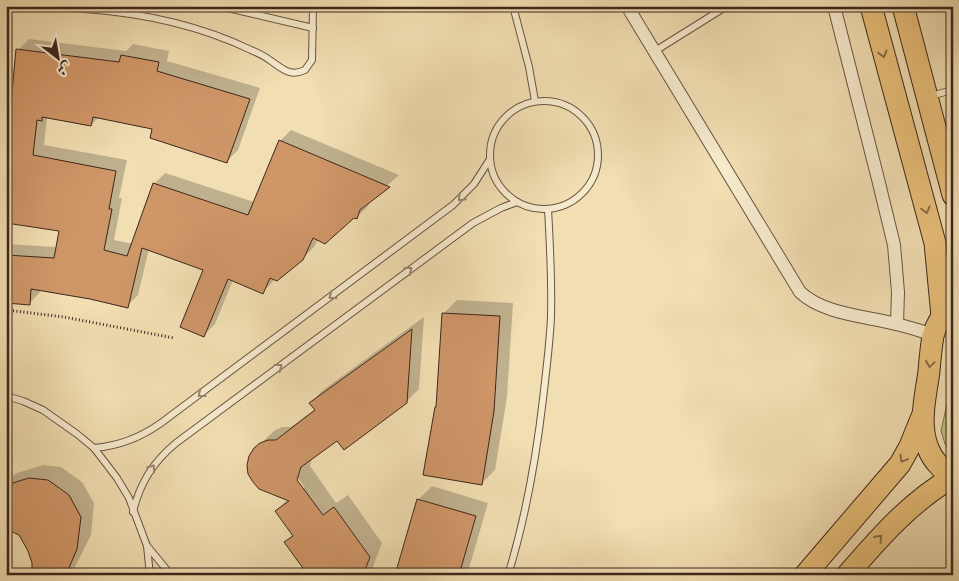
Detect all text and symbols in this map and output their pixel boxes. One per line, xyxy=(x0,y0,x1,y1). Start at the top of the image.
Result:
north arrow xyxy=(32,32,82,82)
one-way arrow xyxy=(877,49,888,58)
text: ش xyxy=(52,55,75,80)
one-way arrow xyxy=(457,192,466,201)
one-way arrow xyxy=(920,206,931,215)
one-way arrow xyxy=(403,267,413,276)
one-way arrow xyxy=(328,290,337,300)
one-way arrow xyxy=(925,360,935,369)
one-way arrow xyxy=(273,364,283,373)
one-way arrow xyxy=(198,388,207,396)
one-way arrow xyxy=(899,453,909,462)
one-way arrow xyxy=(146,464,155,473)
one-way arrow xyxy=(874,535,883,544)

